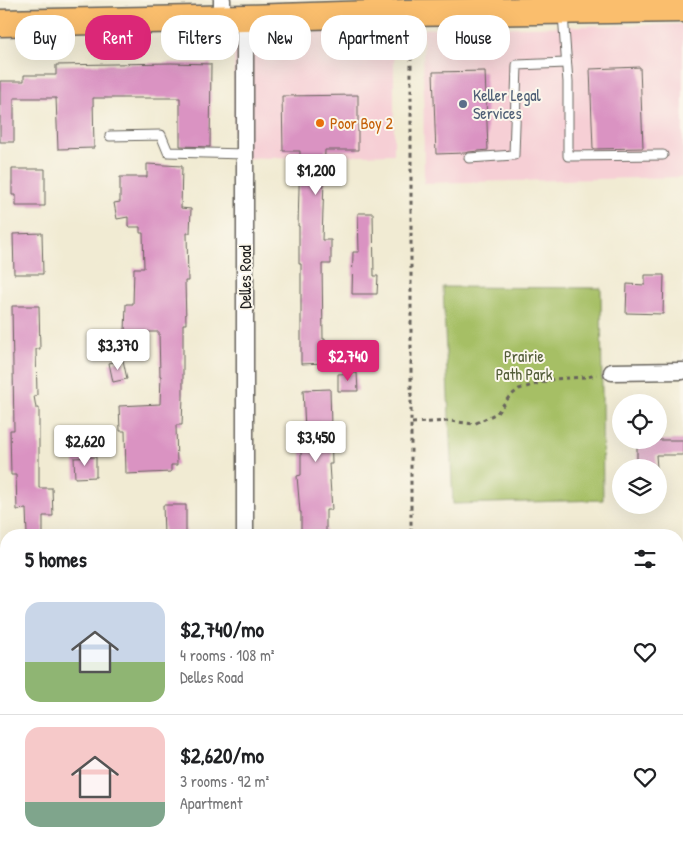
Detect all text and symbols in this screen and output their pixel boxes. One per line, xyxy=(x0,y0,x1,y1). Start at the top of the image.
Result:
chip: Buy xyxy=(15,15,75,60)
chip: Rent xyxy=(85,15,151,60)
chip: Filters xyxy=(161,15,239,60)
chip: New xyxy=(249,15,311,60)
chip: Apartment xyxy=(321,15,427,60)
chip: House xyxy=(437,15,510,60)
place label: Keller Legal Services xyxy=(473,84,542,124)
marker: Keller Legal Services xyxy=(457,98,469,110)
place label: Poor Boy 2 xyxy=(330,112,393,134)
marker: Poor Boy 2 xyxy=(314,117,326,129)
pin: $1,200 xyxy=(275,154,357,196)
text: $1,200 xyxy=(297,159,335,181)
street label: Delles Road xyxy=(234,245,256,309)
pin: $3,370 xyxy=(77,328,159,371)
text: $3,370 xyxy=(98,334,138,356)
pin: $2,740 xyxy=(307,340,389,382)
text: $2,740 xyxy=(328,345,368,367)
park label: Prairie Path Park xyxy=(496,345,553,385)
map controls xyxy=(612,394,667,514)
button: locate xyxy=(612,394,667,449)
pin: $3,450 xyxy=(275,420,357,463)
pin: $2,620 xyxy=(44,424,126,467)
text: $3,450 xyxy=(297,426,335,448)
text: $2,620 xyxy=(65,430,105,452)
button: layers xyxy=(612,459,667,514)
text: 5 homes xyxy=(25,545,87,574)
icon: filters xyxy=(631,545,659,573)
text: $2,740/mo xyxy=(180,615,264,644)
icon: home xyxy=(65,622,125,682)
icon: heart xyxy=(631,638,659,666)
text: 4 rooms · 108 m² xyxy=(180,644,274,666)
text: Delles Road xyxy=(180,666,243,688)
text: $2,620/mo xyxy=(180,741,264,770)
icon: home xyxy=(65,747,125,807)
icon: heart xyxy=(631,763,659,791)
text: 3 rooms · 92 m² xyxy=(180,770,269,792)
text: Apartment xyxy=(180,792,243,814)

